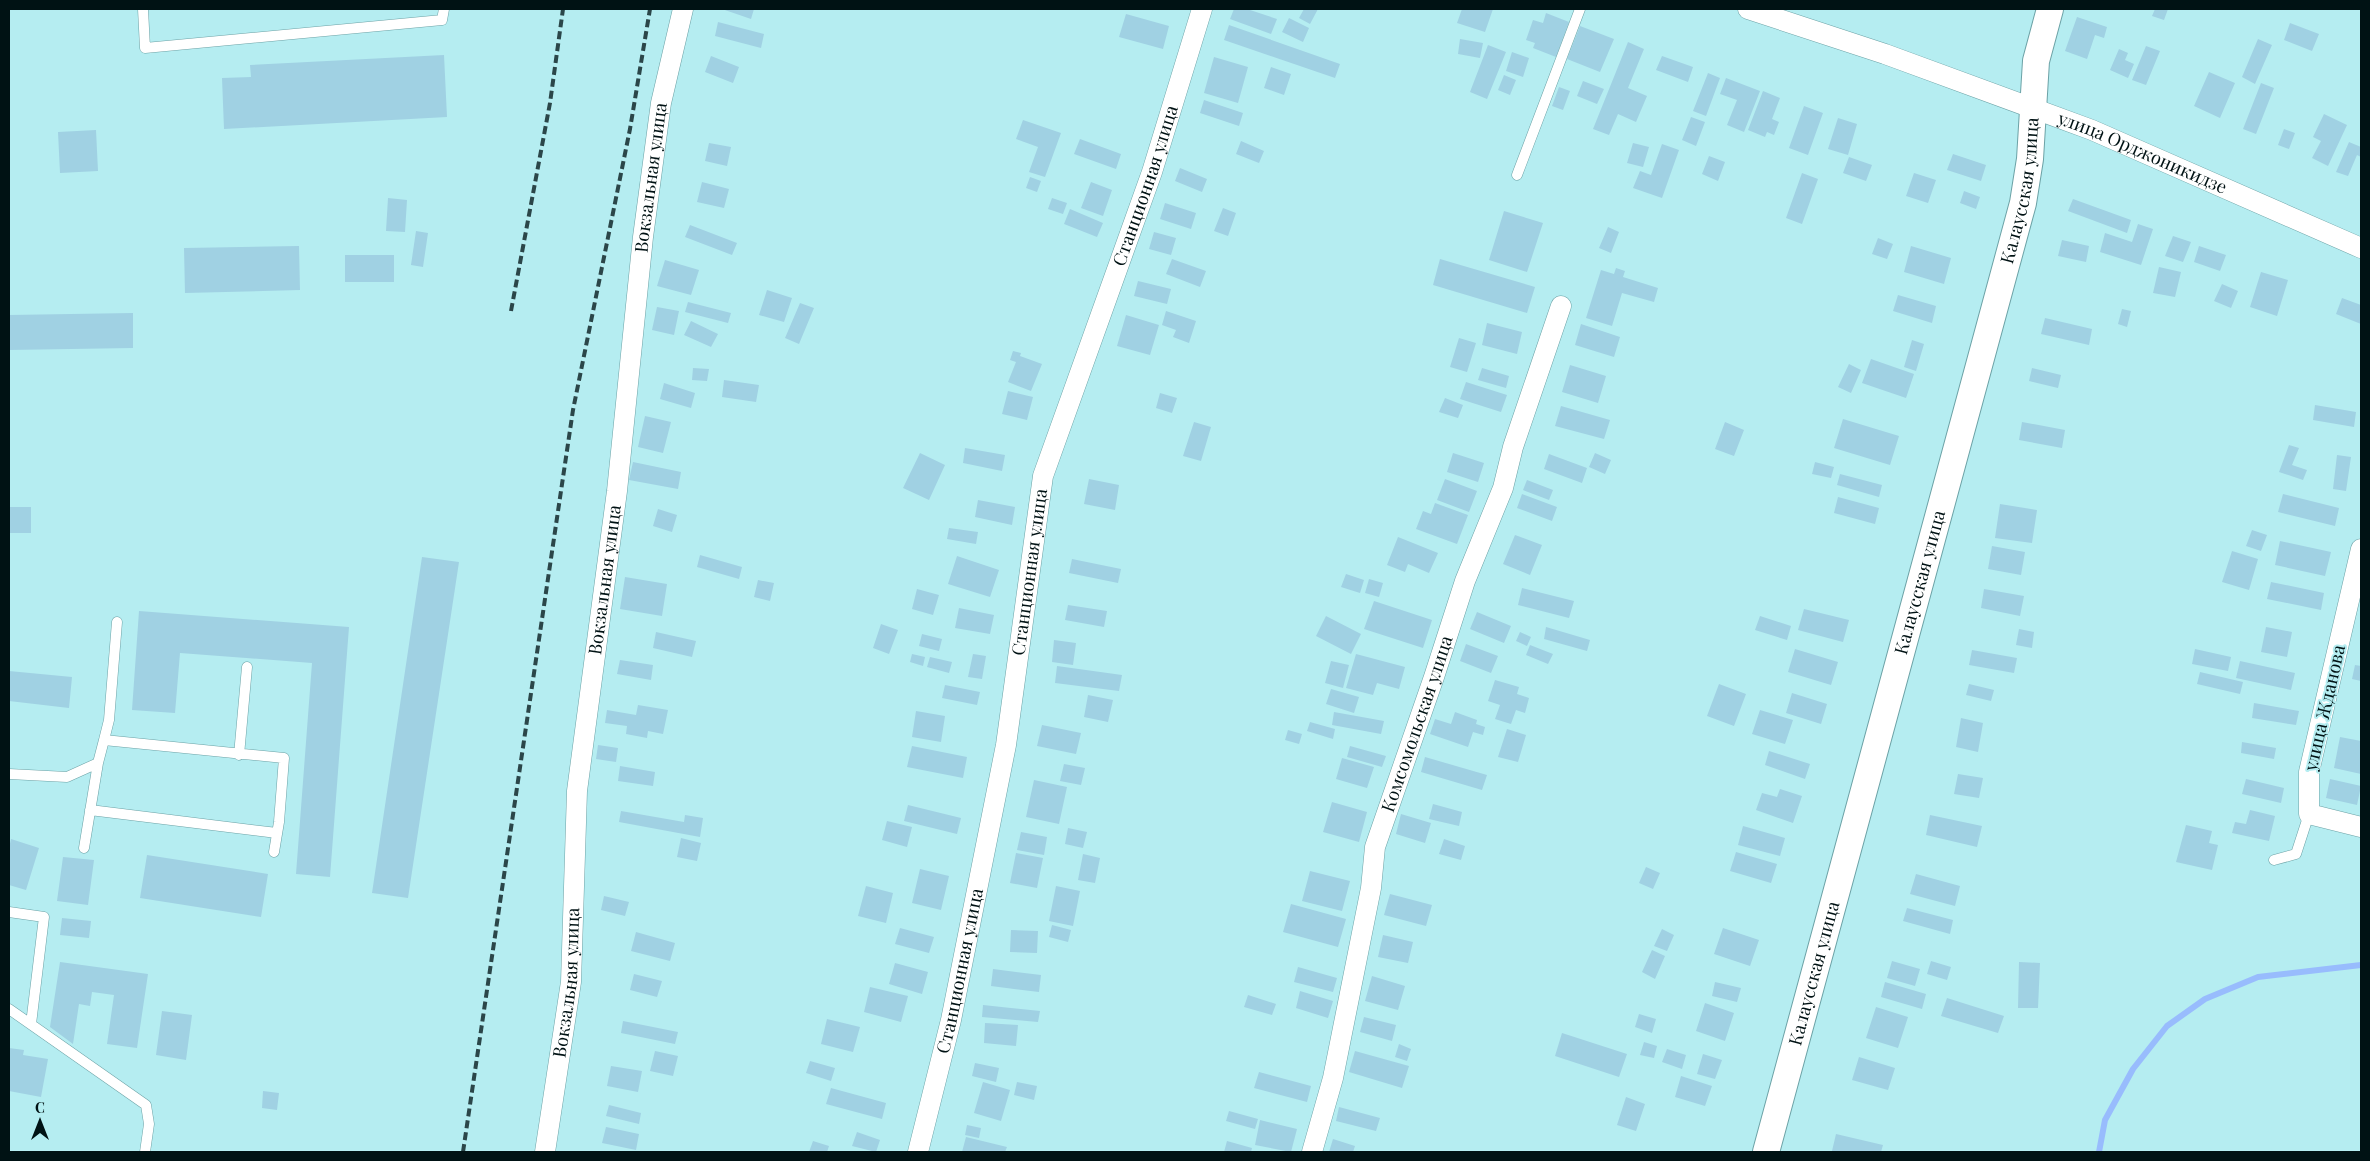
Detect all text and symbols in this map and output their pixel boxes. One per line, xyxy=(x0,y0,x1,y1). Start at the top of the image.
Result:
street label: Вокзальная улица xyxy=(628,101,672,254)
street label: Станционная улица xyxy=(1106,102,1183,269)
street label: улица Орджоникидзе xyxy=(2054,105,2231,199)
street label: Калаусская улица xyxy=(1994,117,2044,266)
street label: Станционная улица xyxy=(1005,487,1052,657)
street label: Вокзальная улица xyxy=(582,503,626,656)
street label: Калаусская улица xyxy=(1888,507,1950,657)
street label: Комсомольская улица xyxy=(1375,632,1458,815)
street label: улица Жданова xyxy=(2298,642,2350,774)
street label: Станционная улица xyxy=(930,886,988,1056)
street label: Калаусская улица xyxy=(1782,898,1844,1048)
street label: Вокзальная улица xyxy=(547,907,584,1059)
north arrow xyxy=(15,1096,65,1146)
text: С xyxy=(35,1098,45,1117)

